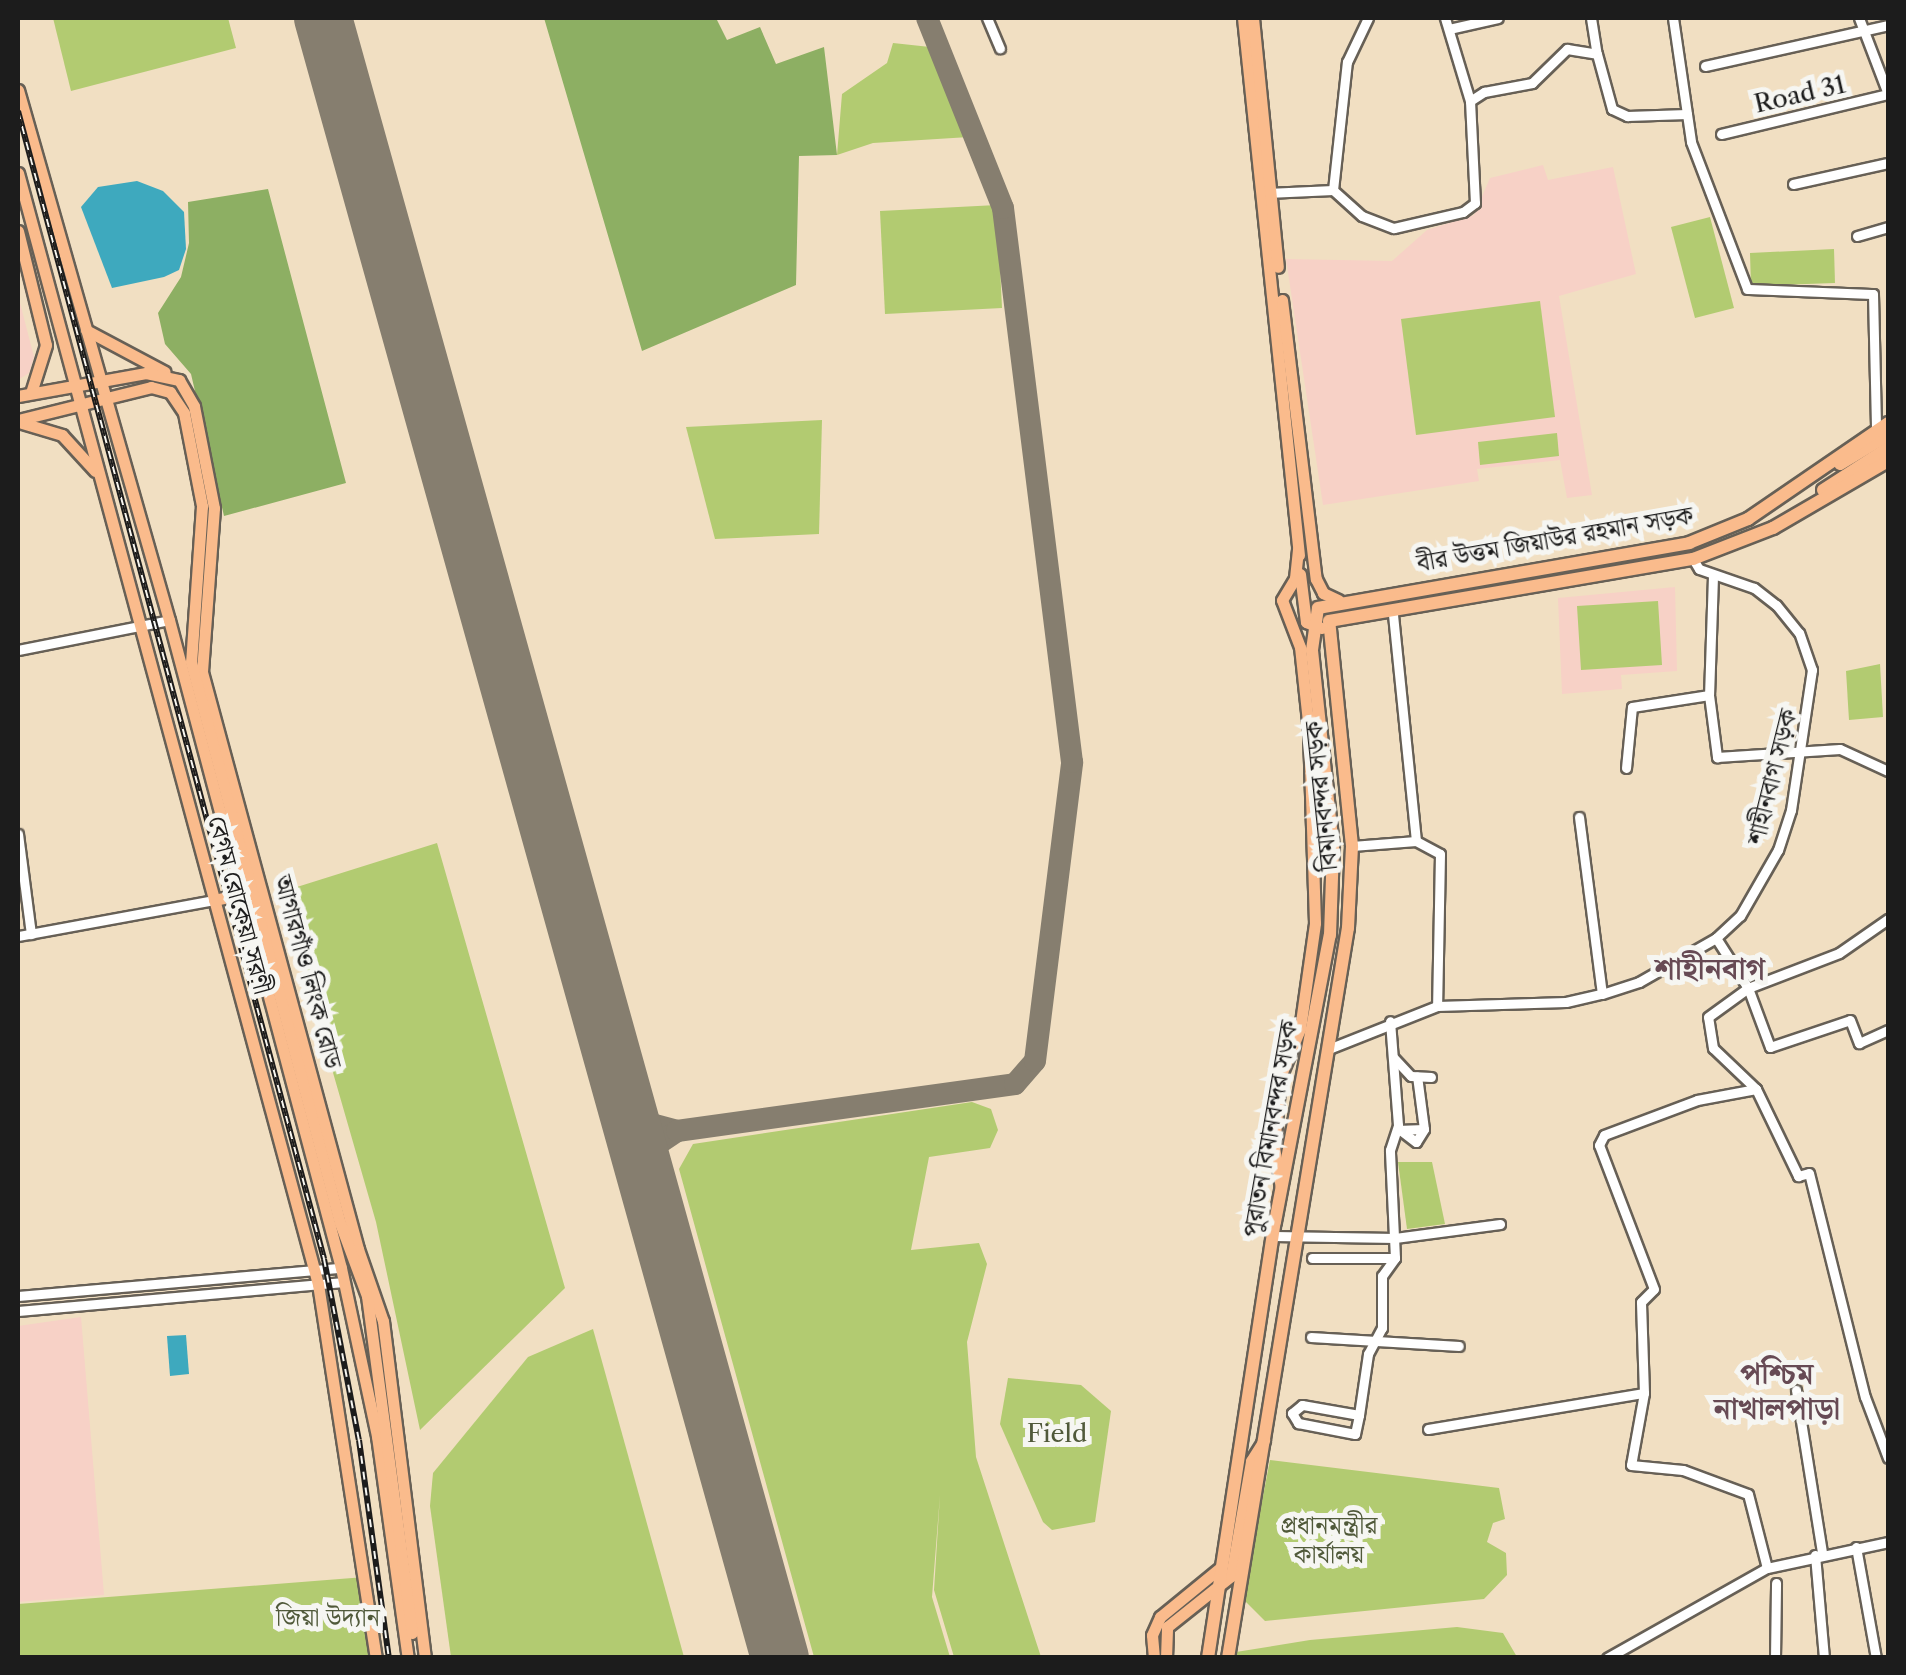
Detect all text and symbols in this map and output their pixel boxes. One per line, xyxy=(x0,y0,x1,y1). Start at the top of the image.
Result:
street label: Road 31 xyxy=(1751,70,1849,120)
street label: বীর উত্তম জিয়াউর রহমান সড়ক xyxy=(1414,501,1696,579)
street label: শাহীনবাগ সড়ক xyxy=(1742,706,1804,848)
street label: বিমানবন্দর সড়ক xyxy=(1299,720,1345,872)
street label: বেগম রোকেয়া সরণী xyxy=(201,813,277,997)
street label: আগারগাঁও লিংক রোড xyxy=(267,872,347,1072)
district label: শাহীনবাগ xyxy=(1655,951,1765,987)
street label: পুরাতন বিমানবন্দর সড়ক xyxy=(1237,1018,1305,1240)
district label: পশ্চিম নাখালপাড়া xyxy=(1714,1356,1840,1426)
park label: Field xyxy=(1027,1419,1087,1449)
park label: প্রধানমন্ত্রীর কার্যালয় xyxy=(1281,1512,1377,1571)
park label: জিয়া উদ্যান xyxy=(276,1603,380,1633)

